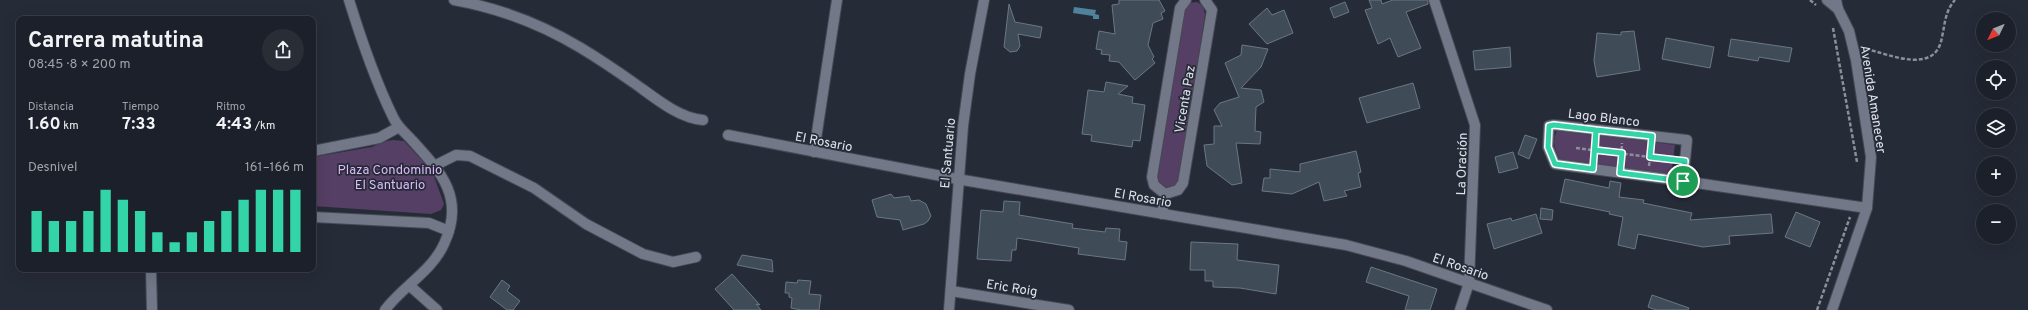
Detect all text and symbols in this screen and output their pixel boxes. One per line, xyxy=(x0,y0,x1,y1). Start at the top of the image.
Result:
north arrow xyxy=(1976,12,2016,52)
map controls xyxy=(1976,12,2016,244)
text: Carrera matutina xyxy=(28,28,204,55)
button: share xyxy=(262,29,304,71)
street label: Avenida Amanecer xyxy=(1856,44,1889,155)
text: 08:45 · 8 × 200 m xyxy=(28,57,131,73)
button: locate xyxy=(1976,60,2016,100)
street label: Vicenta Paz xyxy=(1172,64,1200,135)
text: Distancia xyxy=(28,100,74,114)
text: Tiempo xyxy=(122,100,159,114)
text: Ritmo xyxy=(216,100,245,114)
street label: Lago Blanco xyxy=(1567,107,1641,131)
button: layers xyxy=(1976,108,2016,148)
text: 1.60 xyxy=(28,114,61,136)
text: 7:33 xyxy=(122,114,156,136)
text: 4:43 xyxy=(216,114,252,136)
street label: El Santuario xyxy=(938,117,960,189)
text: km xyxy=(61,119,78,133)
text: /km xyxy=(252,119,275,133)
street label: El Rosario xyxy=(794,130,854,156)
street label: La Oración xyxy=(1454,132,1472,196)
button: + xyxy=(1976,156,2016,196)
text: Desnivel xyxy=(28,160,77,176)
text: 161–166 m xyxy=(245,160,304,176)
park label: Plaza Condominio El Santuario xyxy=(338,163,442,194)
pin xyxy=(1666,164,1700,198)
icon: arrive xyxy=(1672,170,1694,192)
street label: El Rosario xyxy=(1113,186,1173,212)
button: − xyxy=(1976,204,2016,244)
street label: El Rosario xyxy=(1430,251,1490,285)
street label: Eric Roig xyxy=(985,277,1039,301)

